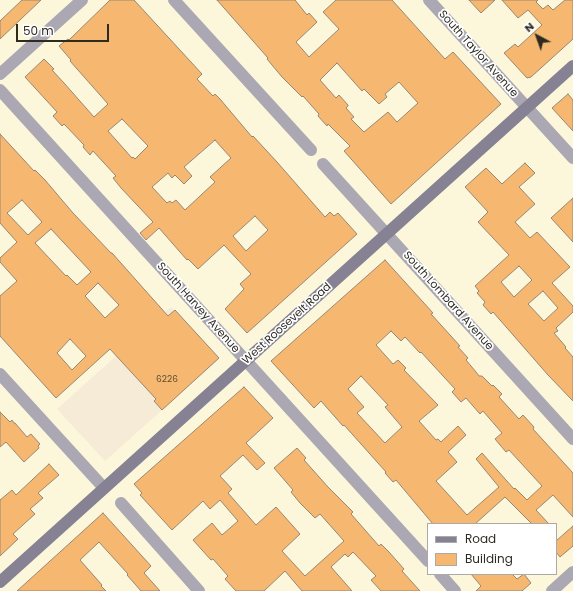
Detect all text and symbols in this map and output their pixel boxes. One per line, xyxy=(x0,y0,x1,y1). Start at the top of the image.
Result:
street label: South Taylor Avenue xyxy=(436,8,520,100)
scale bar xyxy=(18,16,111,42)
north arrow xyxy=(517,16,557,56)
text: N xyxy=(521,18,538,36)
text: 50 m xyxy=(23,22,54,39)
street label: South Lombard Avenue xyxy=(400,249,496,353)
street label: South Harvey Avenue xyxy=(154,260,242,356)
street label: West Roosevelt Road xyxy=(240,281,334,367)
house number: 6226 xyxy=(156,375,178,385)
legend xyxy=(427,523,557,575)
text: Road xyxy=(465,530,496,547)
text: Building xyxy=(465,550,513,567)

